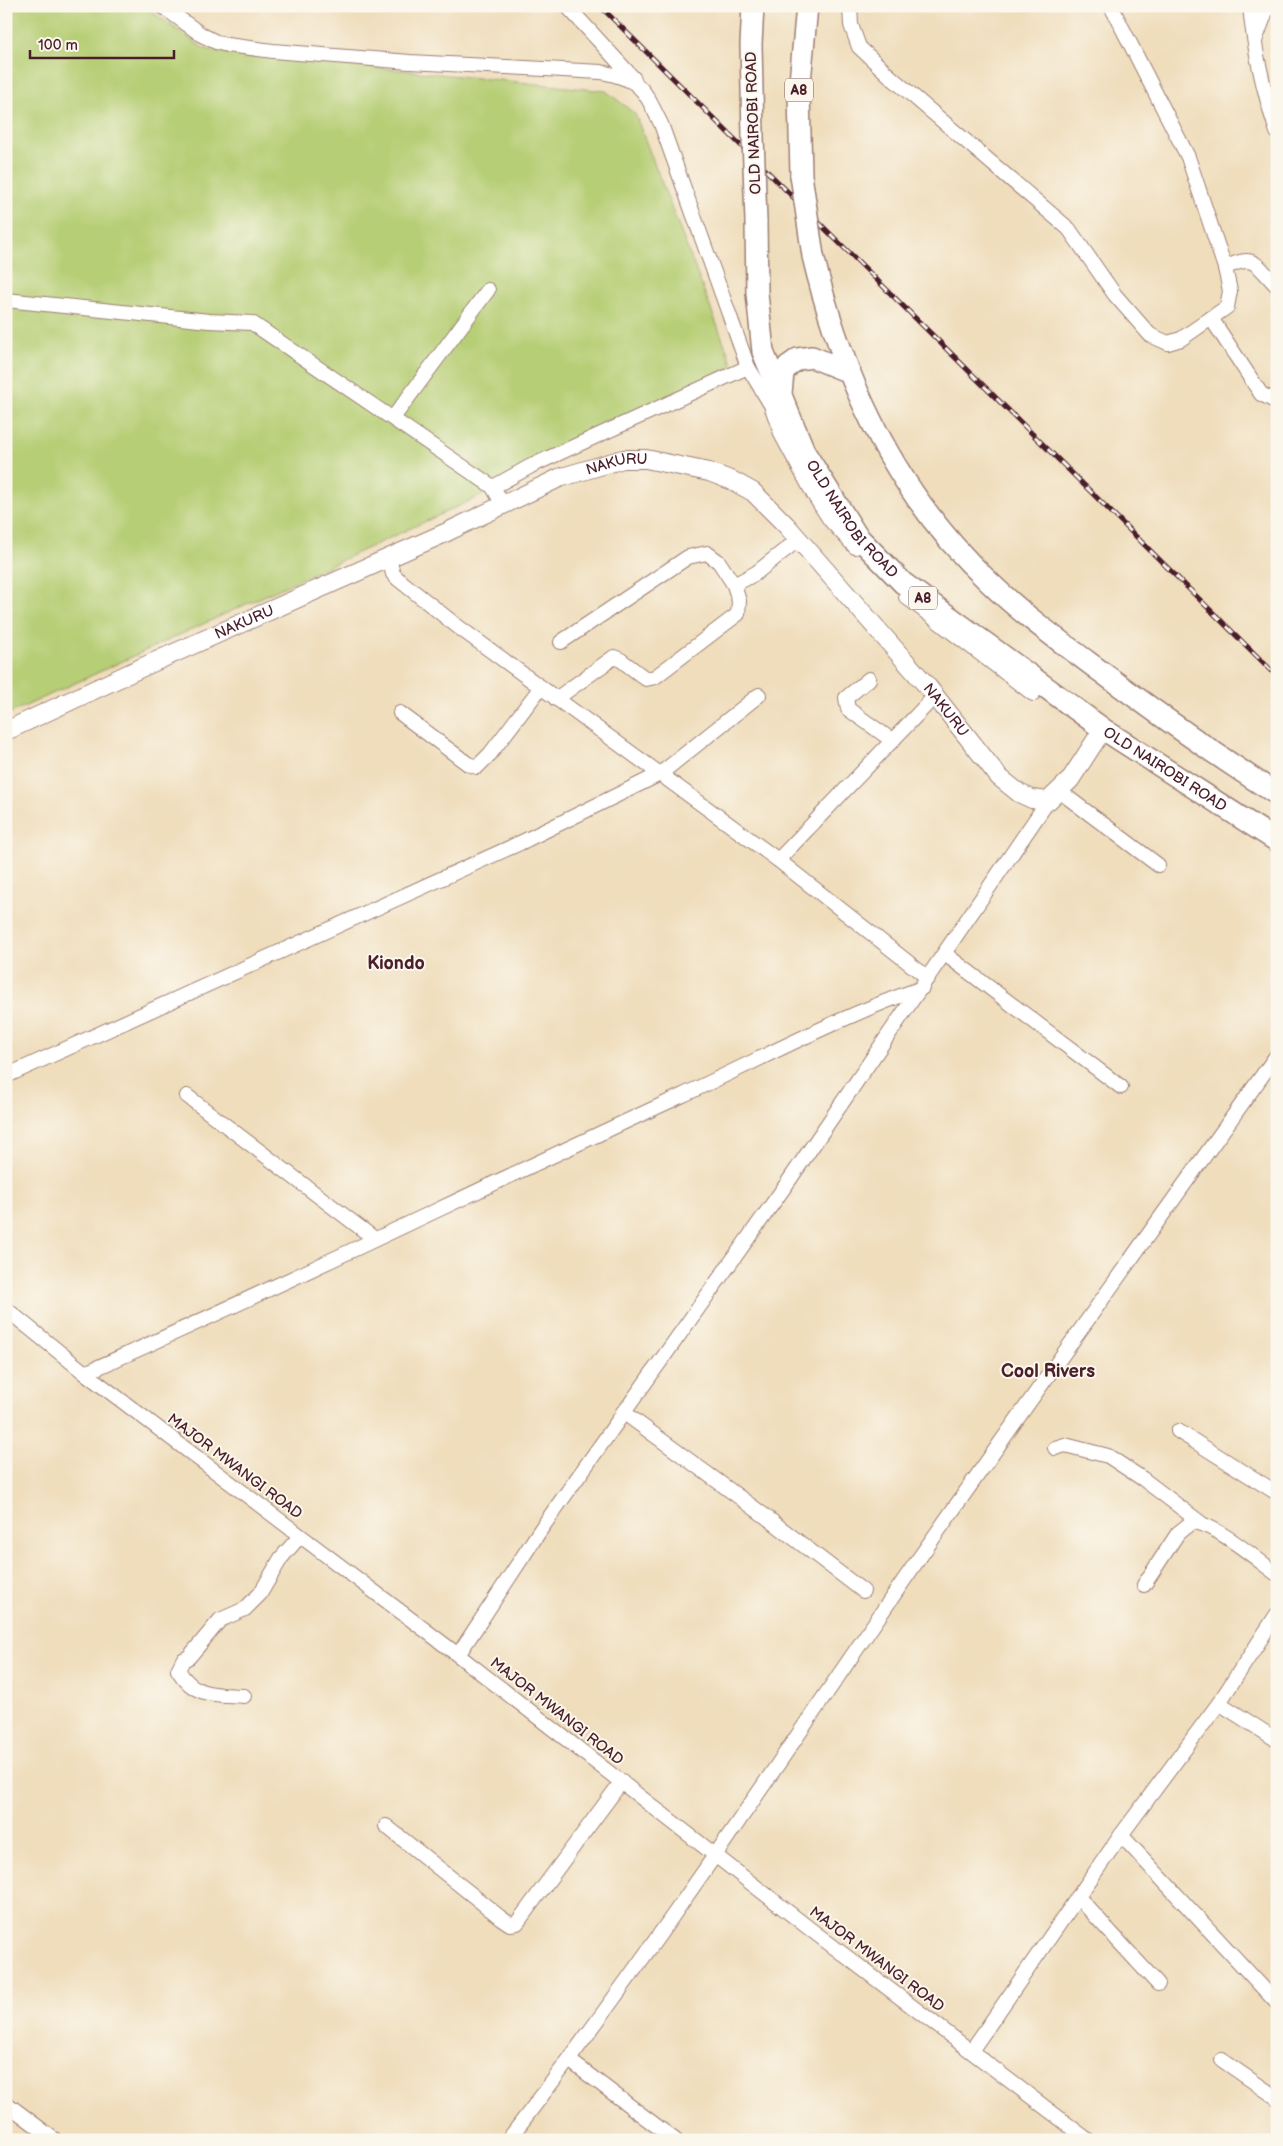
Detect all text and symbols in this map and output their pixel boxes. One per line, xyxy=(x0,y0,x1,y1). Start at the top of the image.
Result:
scale bar xyxy=(30,28,174,60)
text: 100 m xyxy=(38,36,78,55)
street label: OLD NAIROBI ROAD xyxy=(742,51,765,195)
road number: A8 xyxy=(785,78,813,102)
street label: NAKURU xyxy=(584,450,647,479)
street label: OLD NAIROBI ROAD xyxy=(802,457,902,582)
road number: A8 xyxy=(909,586,937,610)
street label: NAKURU xyxy=(212,601,277,644)
street label: NAKURU xyxy=(919,680,973,741)
street label: OLD NAIROBI ROAD xyxy=(1100,723,1230,816)
district label: Kiondo xyxy=(367,953,425,974)
district label: Cool Rivers xyxy=(1001,1361,1095,1382)
street label: MAJOR MWANGI ROAD xyxy=(164,1409,306,1523)
street label: MAJOR MWANGI ROAD xyxy=(486,1653,627,1769)
street label: MAJOR MWANGI ROAD xyxy=(806,1902,948,2016)

